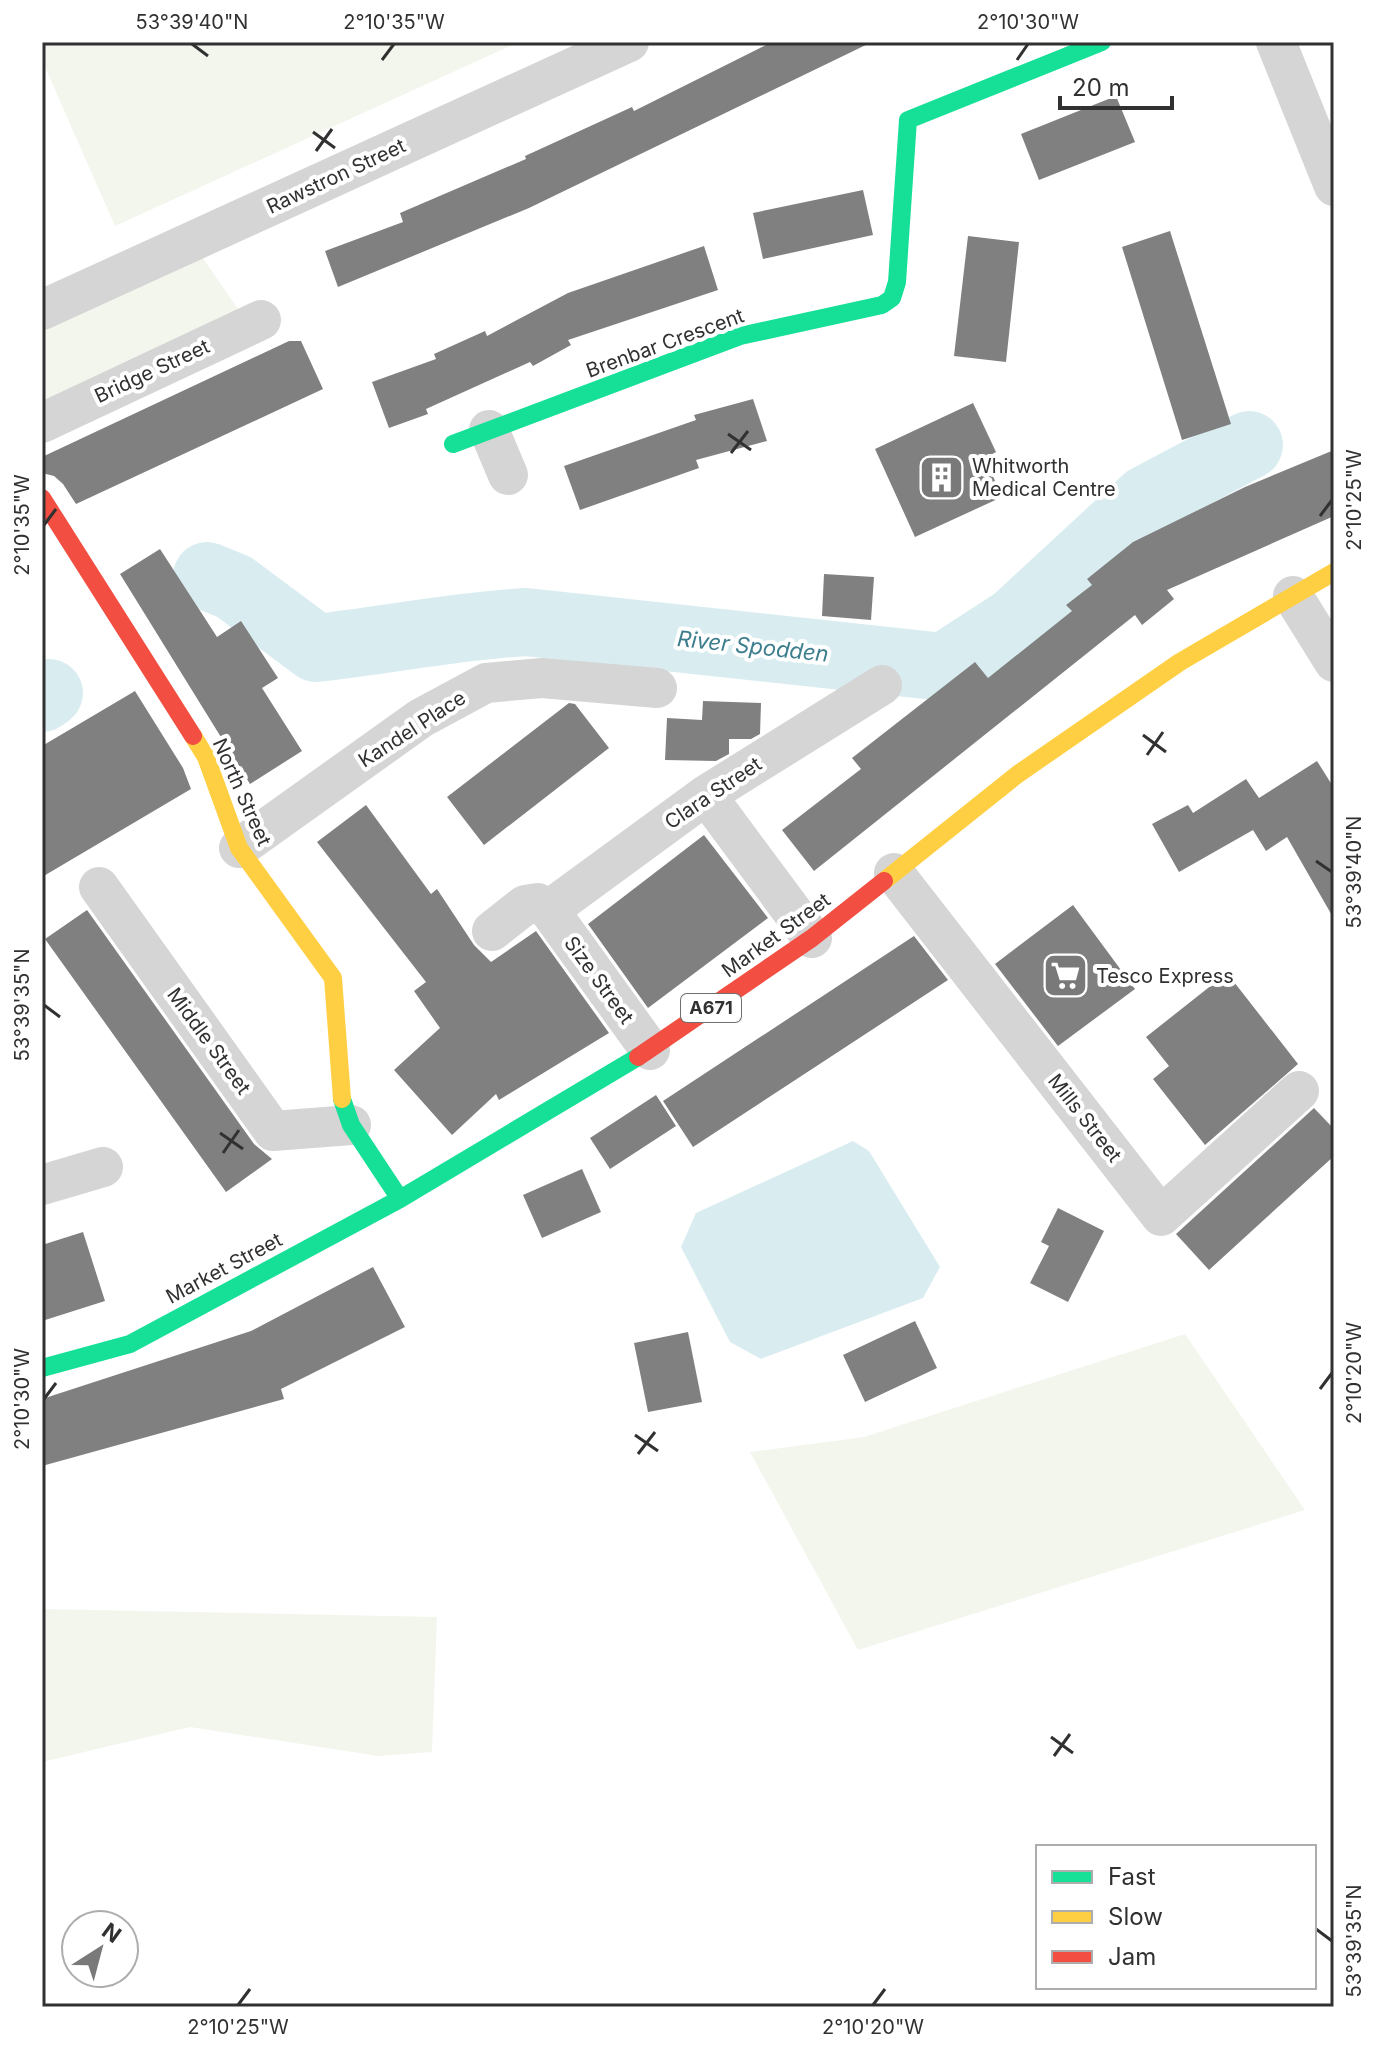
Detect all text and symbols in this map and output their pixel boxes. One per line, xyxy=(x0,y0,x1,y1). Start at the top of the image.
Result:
text: 53°39'40"N xyxy=(136,10,248,34)
text: 2°10'35"W xyxy=(343,10,445,34)
text: 2°10'30"W xyxy=(977,10,1079,34)
scale bar xyxy=(1060,60,1172,110)
text: 20 m xyxy=(1072,73,1130,102)
street label: Rawstron Street xyxy=(263,133,410,219)
street label: Brenbar Crescent xyxy=(583,303,748,383)
street label: Bridge Street xyxy=(91,334,214,408)
text: 2°10'25"W xyxy=(1342,449,1366,551)
building icon: Whitworth Medical Centre xyxy=(917,453,965,501)
place label: Whitworth Medical Centre xyxy=(972,454,1116,501)
text: 2°10'35"W xyxy=(10,474,34,576)
water label: River Spodden xyxy=(676,625,830,667)
street label: Kandel Place xyxy=(354,685,470,773)
street label: North Street xyxy=(208,734,277,850)
street label: Clara Street xyxy=(660,752,766,834)
text: 53°39'40"N xyxy=(1342,816,1366,928)
street label: Market Street xyxy=(717,887,835,982)
street label: Size Street xyxy=(559,932,639,1029)
text: 53°39'35"N xyxy=(10,949,34,1061)
supermarket icon: Tesco Express xyxy=(1041,952,1089,1000)
place label: Tesco Express xyxy=(1096,964,1234,988)
street label: Middle Street xyxy=(162,983,256,1099)
road number: A671 xyxy=(681,994,741,1022)
street label: Mills Street xyxy=(1043,1069,1127,1167)
street label: Market Street xyxy=(162,1227,287,1309)
text: 2°10'20"W xyxy=(1342,1322,1366,1424)
text: 2°10'30"W xyxy=(10,1348,34,1450)
legend xyxy=(1036,1845,1316,1989)
text: Fast xyxy=(1108,1862,1156,1891)
text: 53°39'35"N xyxy=(1342,1885,1366,1997)
text: Slow xyxy=(1108,1902,1163,1931)
north arrow xyxy=(60,1909,140,1989)
text: N xyxy=(97,1917,126,1948)
text: Jam xyxy=(1108,1942,1156,1971)
text: 2°10'25"W xyxy=(187,2015,289,2039)
text: 2°10'20"W xyxy=(822,2015,924,2039)

